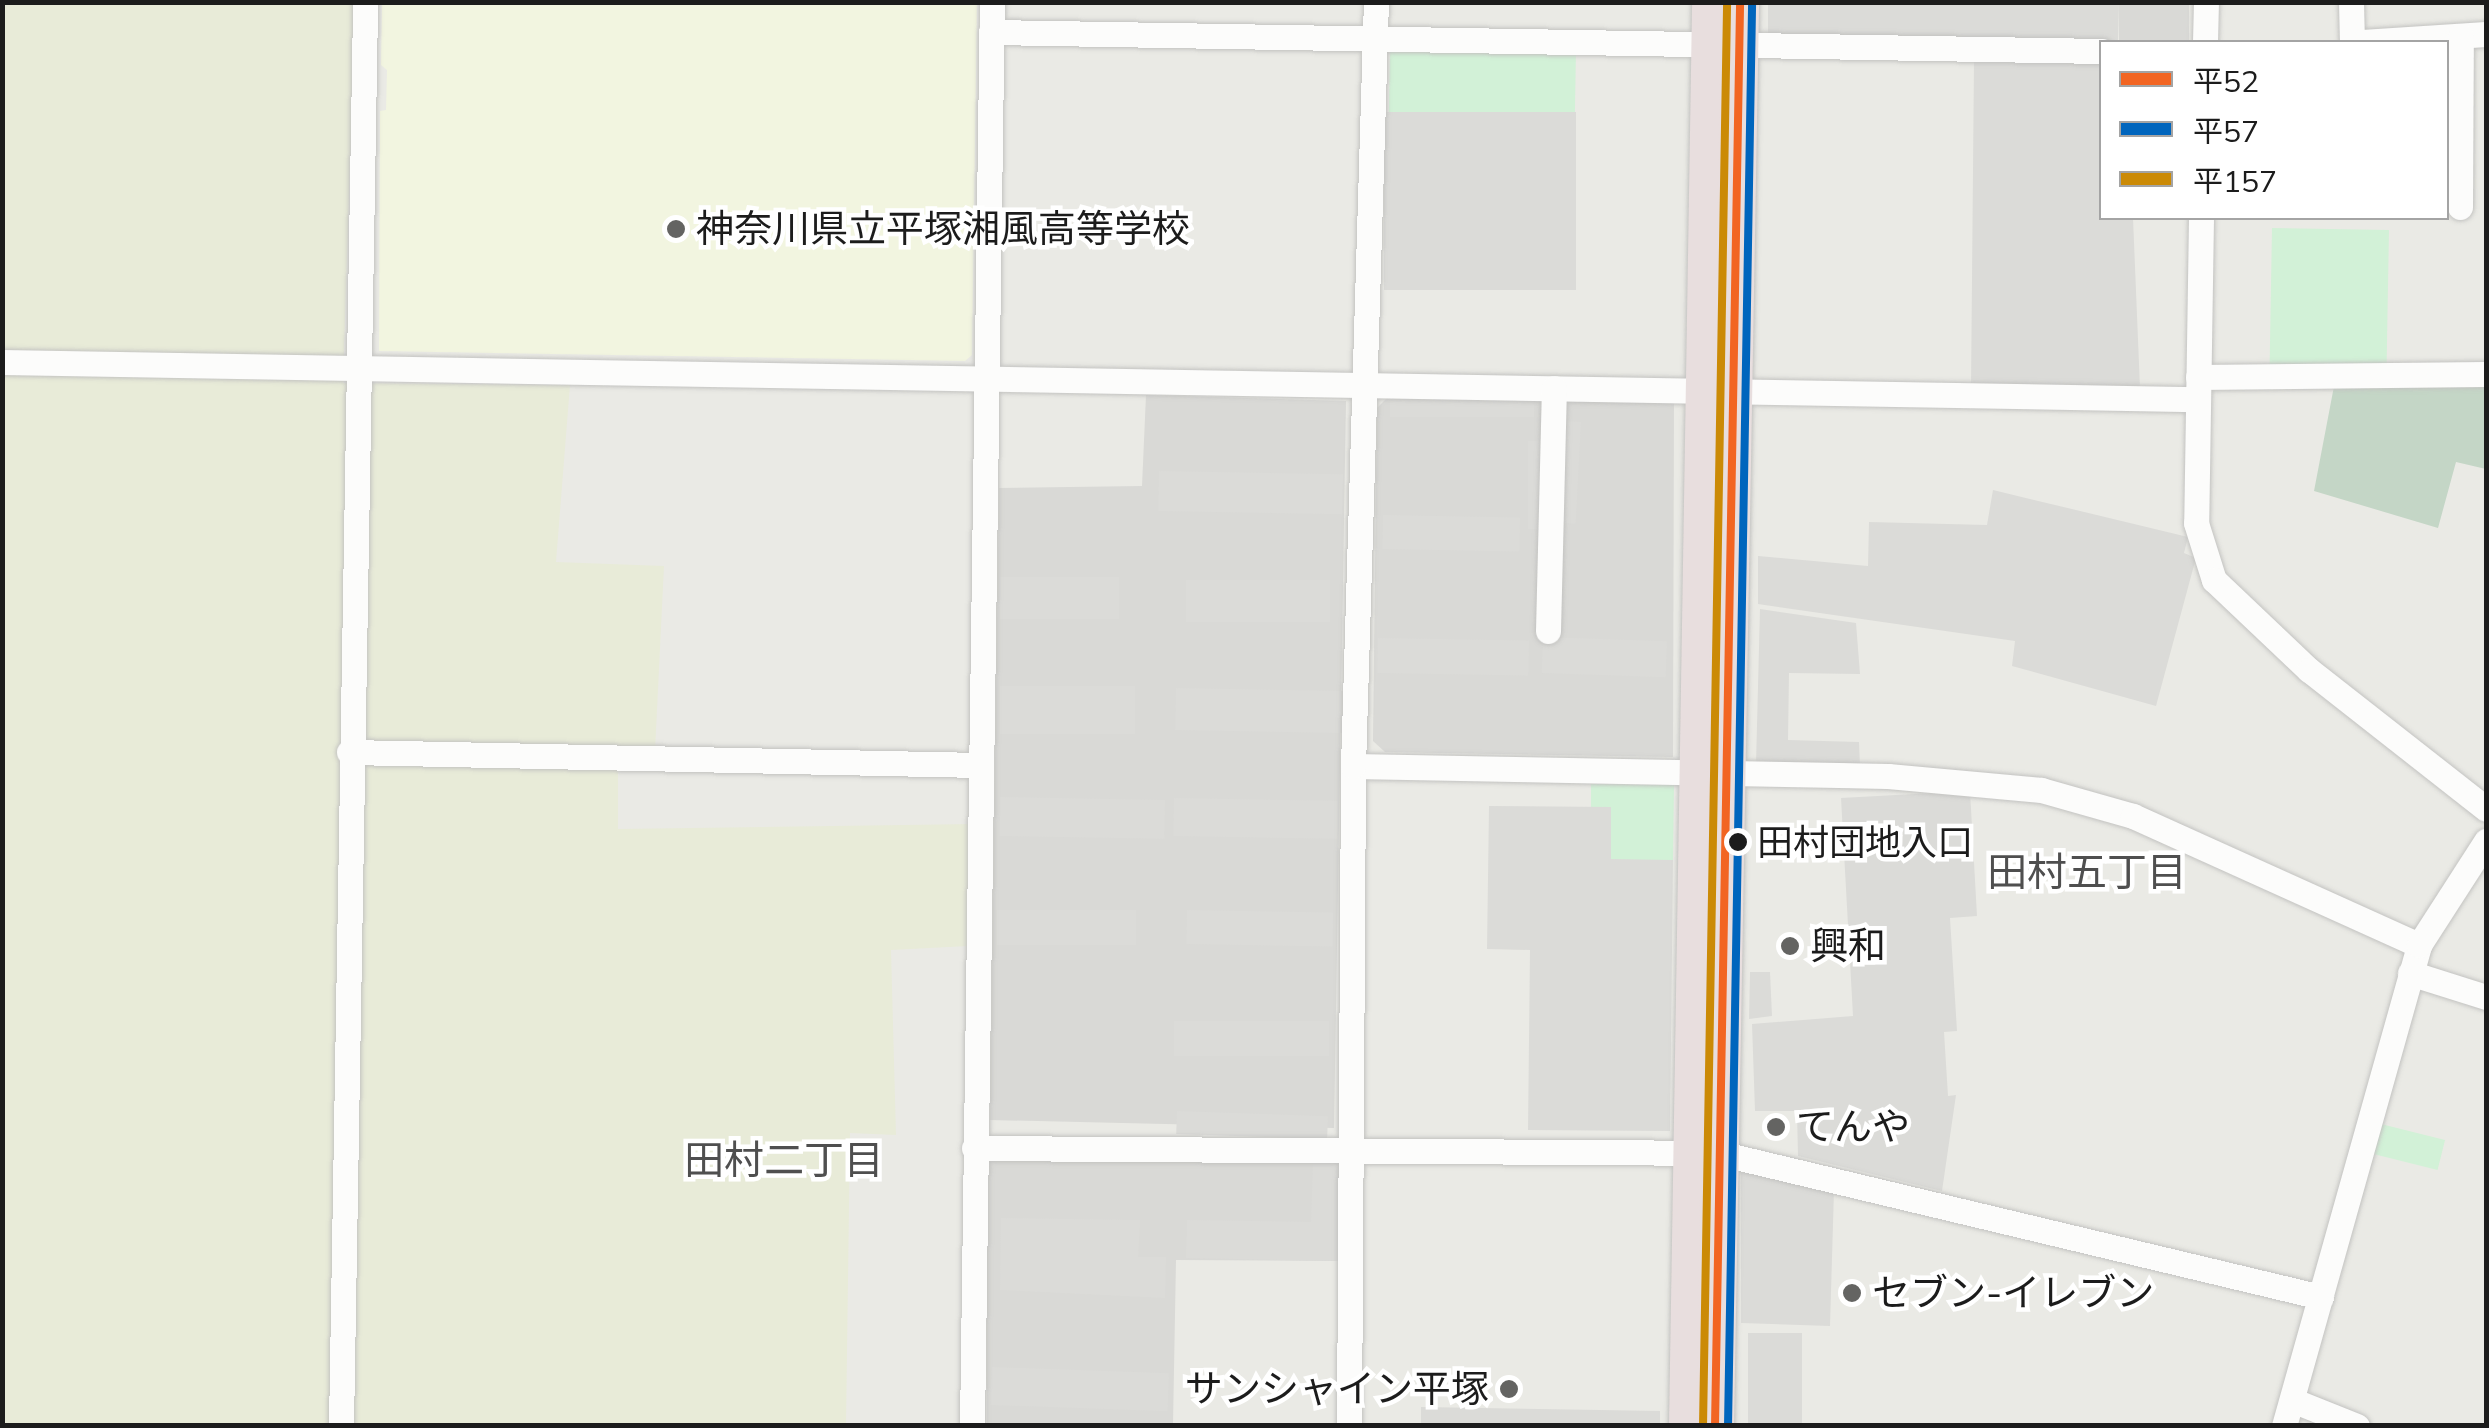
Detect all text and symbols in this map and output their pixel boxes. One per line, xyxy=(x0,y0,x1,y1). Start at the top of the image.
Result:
legend xyxy=(2099,40,2449,220)
text: 平52 xyxy=(2193,62,2259,100)
text: 平57 xyxy=(2193,112,2259,150)
text: 平157 xyxy=(2193,162,2277,200)
place label: 神奈川県立平塚湘風高等学校 xyxy=(696,206,1190,252)
marker: 神奈川県立平塚湘風高等学校 xyxy=(665,218,687,240)
place label: 田村団地入口 xyxy=(1757,820,1973,864)
marker: 田村団地入口 xyxy=(1728,832,1748,852)
district label: 田村五丁目 xyxy=(1987,847,2187,895)
place label: 興和 xyxy=(1810,923,1886,969)
marker: 興和 xyxy=(1779,935,1801,957)
place label: てんや xyxy=(1796,1104,1910,1150)
marker: てんや xyxy=(1765,1116,1787,1138)
district label: 田村二丁目 xyxy=(684,1135,884,1183)
place label: セブン-イレブン xyxy=(1872,1270,2154,1316)
marker: セブン-イレブン xyxy=(1841,1282,1863,1304)
place label: サンシャイン平塚 xyxy=(1185,1366,1489,1412)
marker: サンシャイン平塚 xyxy=(1498,1378,1520,1400)

